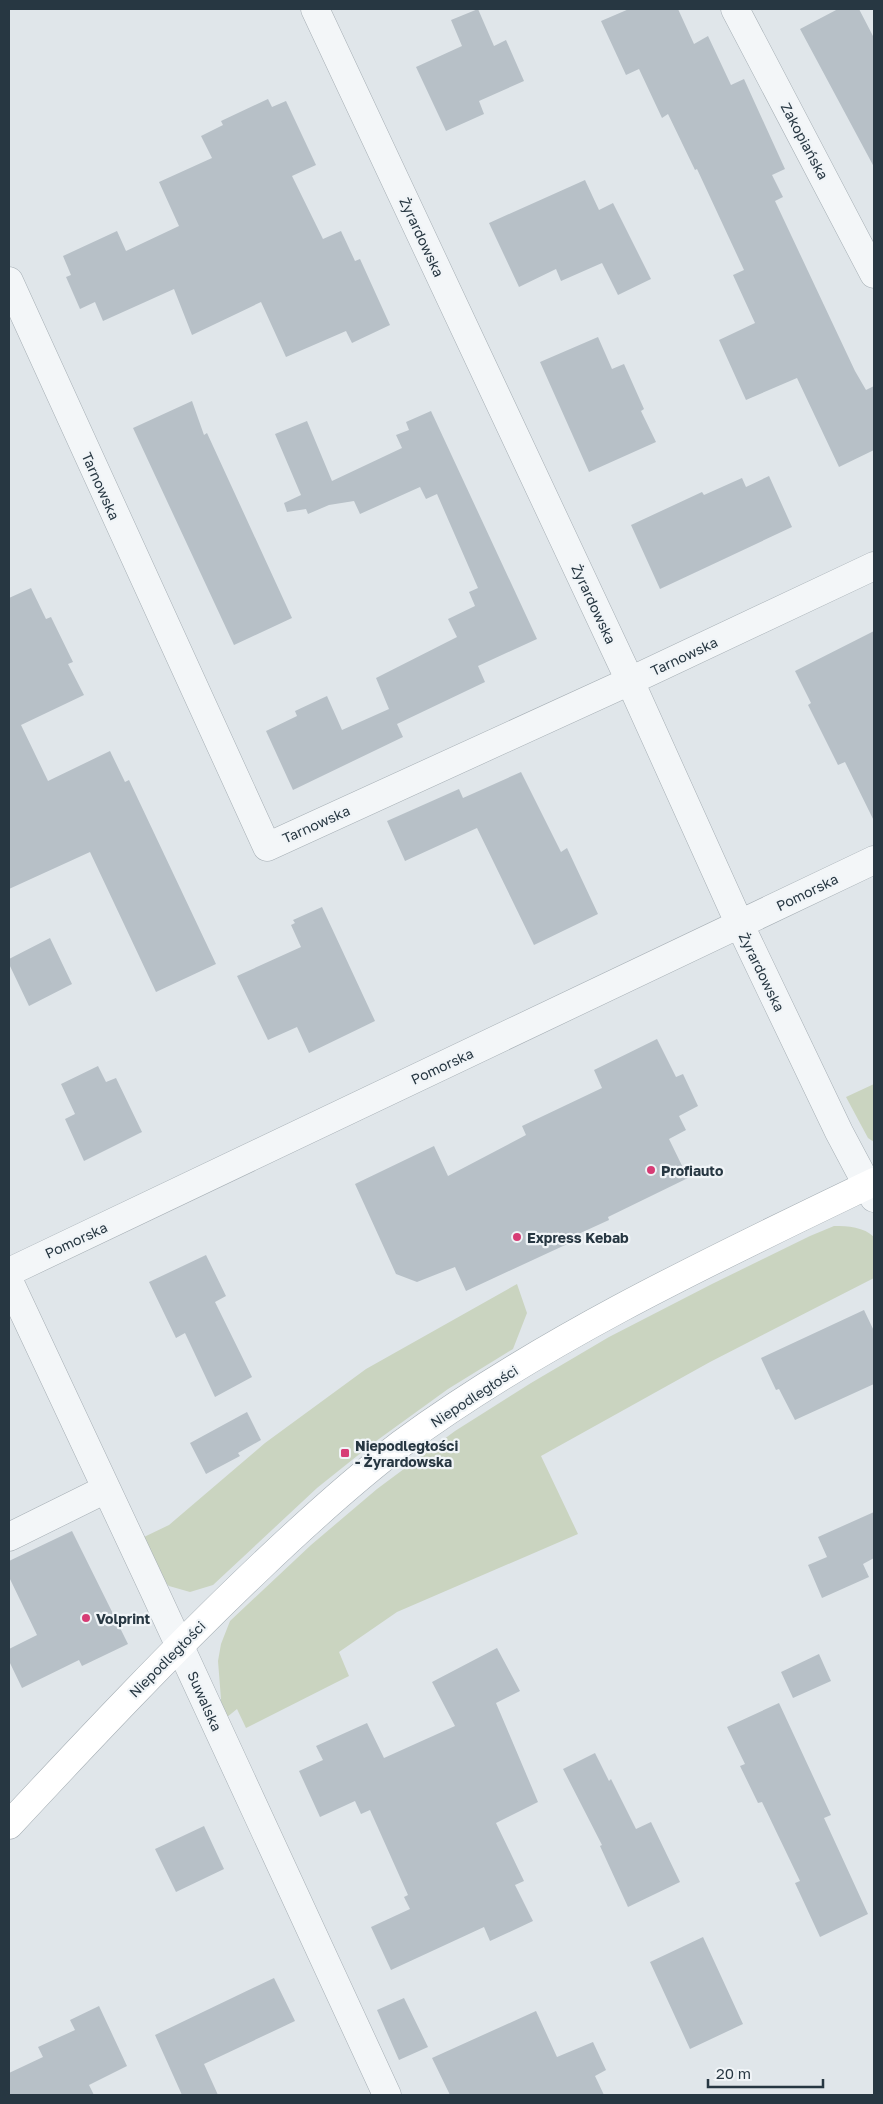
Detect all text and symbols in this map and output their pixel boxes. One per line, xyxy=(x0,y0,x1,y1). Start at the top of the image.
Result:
street label: Zakopiańska xyxy=(778,100,832,182)
street label: Żyrardowska xyxy=(396,195,448,279)
street label: Tarnowska xyxy=(79,450,123,522)
street label: Żyrardowska xyxy=(568,562,620,646)
street label: Tarnowska xyxy=(648,633,720,679)
street label: Tarnowska xyxy=(280,802,352,846)
street label: Pomorska xyxy=(773,870,841,914)
street label: Żyrardowska xyxy=(736,930,788,1014)
street label: Pomorska xyxy=(408,1044,476,1088)
place label: Profiauto xyxy=(661,1162,723,1179)
marker: Profiauto xyxy=(645,1164,657,1176)
street label: Pomorska xyxy=(42,1218,110,1262)
place label: Express Kebab xyxy=(527,1229,629,1246)
marker: Express Kebab xyxy=(511,1231,523,1243)
street label: Niepodległości xyxy=(427,1361,521,1431)
place label: Niepodległości - Żyrardowska xyxy=(355,1437,458,1470)
marker: Niepodległości - Żyrardowska xyxy=(339,1447,351,1459)
place label: Volprint xyxy=(96,1610,151,1627)
marker: Volprint xyxy=(80,1612,92,1624)
street label: Niepodległości xyxy=(125,1617,209,1701)
street label: Suwalska xyxy=(184,1668,226,1734)
scale bar xyxy=(708,2056,823,2088)
text: 20 m xyxy=(716,2064,751,2082)

